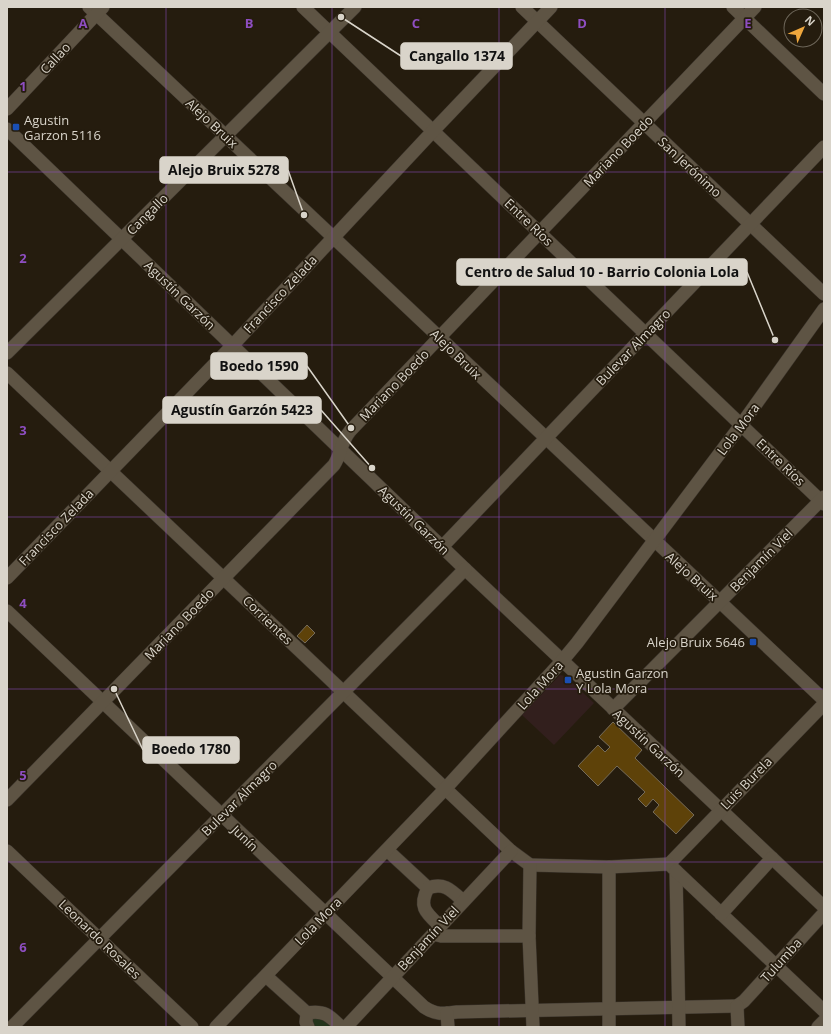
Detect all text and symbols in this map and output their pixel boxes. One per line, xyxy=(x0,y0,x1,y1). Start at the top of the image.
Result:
north arrow xyxy=(783,8,823,48)
text: N xyxy=(802,12,819,29)
text: A xyxy=(79,14,88,32)
text: B xyxy=(245,14,254,32)
text: C xyxy=(412,14,420,32)
text: D xyxy=(577,14,587,32)
text: E xyxy=(744,14,752,32)
street label: Callao xyxy=(36,38,74,78)
callout: Cangallo 1374 xyxy=(401,43,512,69)
text: Cangallo 1374 xyxy=(409,46,505,65)
text: 1 xyxy=(19,77,27,95)
street label: Alejo Bruix xyxy=(182,94,242,152)
place label: Agustin Garzon 5116 xyxy=(24,111,101,144)
street label: Mariano Boedo xyxy=(579,111,657,191)
marker: Agustin Garzon 5116 xyxy=(11,122,21,132)
street label: San Jerónimo xyxy=(654,133,726,201)
callout: Alejo Bruix 5278 xyxy=(160,157,288,183)
text: Alejo Bruix 5278 xyxy=(168,160,280,179)
street label: Cangallo xyxy=(122,189,172,239)
street label: Entre Ríos xyxy=(501,194,557,250)
text: 2 xyxy=(19,249,27,267)
street label: Francisco Zelada xyxy=(239,251,321,337)
street label: Agustín Garzón xyxy=(140,256,220,334)
callout: Centro de Salud 10 - Barrio Colonia Lola xyxy=(457,259,747,285)
text: Centro de Salud 10 - Barrio Colonia Lola xyxy=(465,262,739,281)
street label: Bulevar Almagro xyxy=(592,305,674,389)
street label: Alejo Bruix xyxy=(426,325,486,383)
street label: Mariano Boedo xyxy=(355,345,433,425)
callout: Boedo 1590 xyxy=(211,353,307,379)
text: Boedo 1590 xyxy=(219,356,299,375)
callout: Agustín Garzón 5423 xyxy=(163,397,321,423)
street label: Lola Mora xyxy=(713,399,763,459)
text: Agustín Garzón 5423 xyxy=(171,400,313,419)
text: 3 xyxy=(19,421,27,439)
street label: Entre Ríos xyxy=(753,434,809,490)
street label: Agustín Garzón xyxy=(374,481,454,559)
street label: Francisco Zelada xyxy=(15,485,97,569)
street label: Benjamín Viel xyxy=(725,524,797,596)
street label: Alejo Bruix xyxy=(662,548,722,605)
street label: Mariano Boedo xyxy=(140,584,218,664)
street label: Corrientes xyxy=(239,592,297,648)
text: 4 xyxy=(19,594,27,612)
place label: Alejo Bruix 5646 xyxy=(647,633,745,651)
marker: Alejo Bruix 5646 xyxy=(748,637,758,647)
street label: Lola Mora xyxy=(513,656,567,714)
place label: Agustin Garzon Y Lola Mora xyxy=(576,664,669,697)
marker: Agustin Garzon Y Lola Mora xyxy=(563,675,573,685)
street label: Agustín Garzón xyxy=(609,705,689,781)
callout: Boedo 1780 xyxy=(143,737,239,763)
text: Boedo 1780 xyxy=(151,739,231,758)
street label: Luis Burela xyxy=(716,753,776,813)
street label: Bulevar Almagro xyxy=(197,756,281,840)
text: 5 xyxy=(19,766,27,784)
street label: Junín xyxy=(226,819,262,855)
street label: Lola Mora xyxy=(290,893,346,949)
street label: Leonardo Rosales xyxy=(55,895,145,983)
street label: Benjamín Viel xyxy=(393,902,463,974)
street label: Tulumba xyxy=(756,934,806,986)
text: 6 xyxy=(19,938,27,956)

